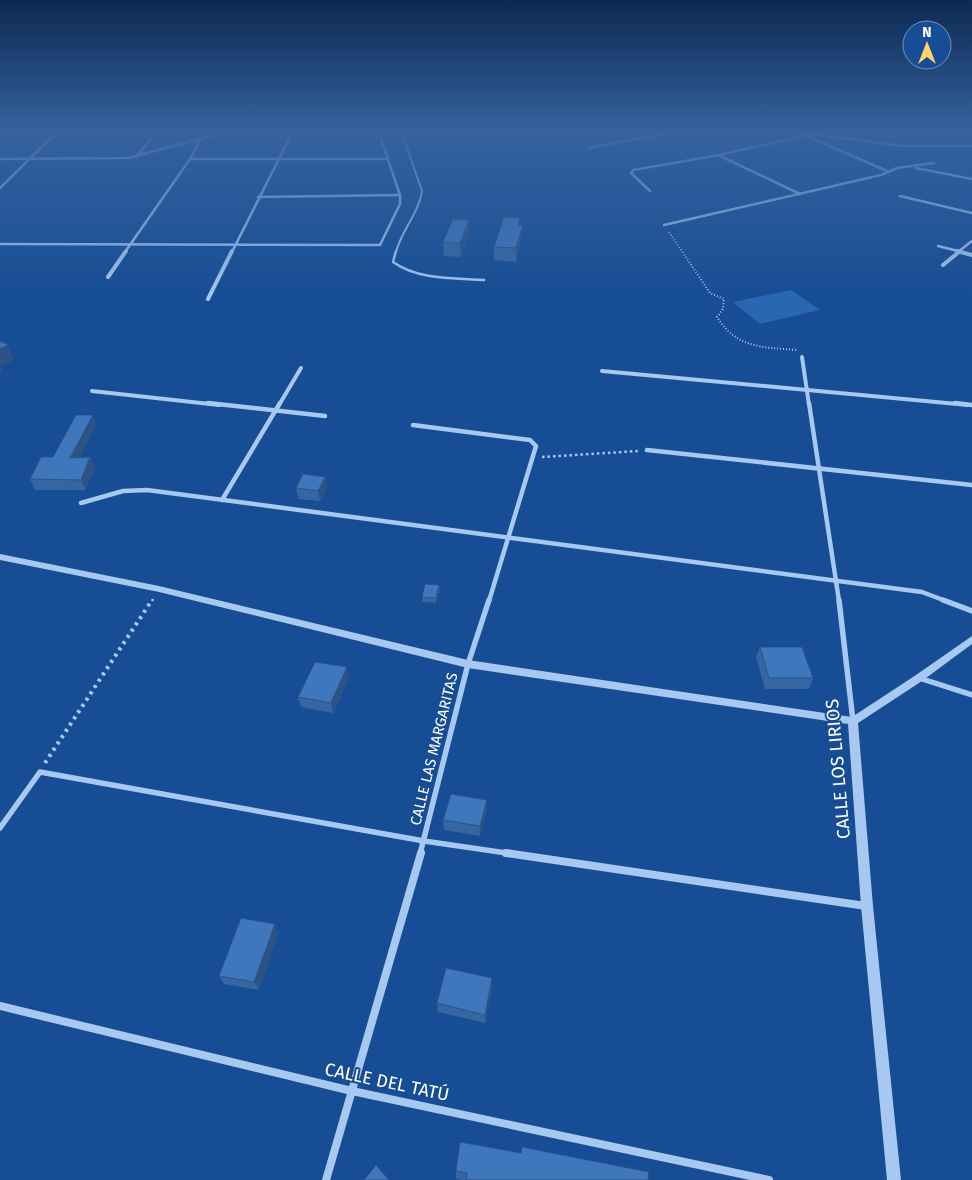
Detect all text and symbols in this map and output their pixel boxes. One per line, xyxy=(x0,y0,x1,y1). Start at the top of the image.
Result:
north arrow xyxy=(902,20,952,70)
text: N xyxy=(922,24,932,41)
street label: CALLE LAS MARGARITAS xyxy=(406,671,462,827)
street label: CALLE LOS LIRIOS xyxy=(821,698,855,840)
street label: CALLE DEL TATÚ xyxy=(323,1057,451,1106)

